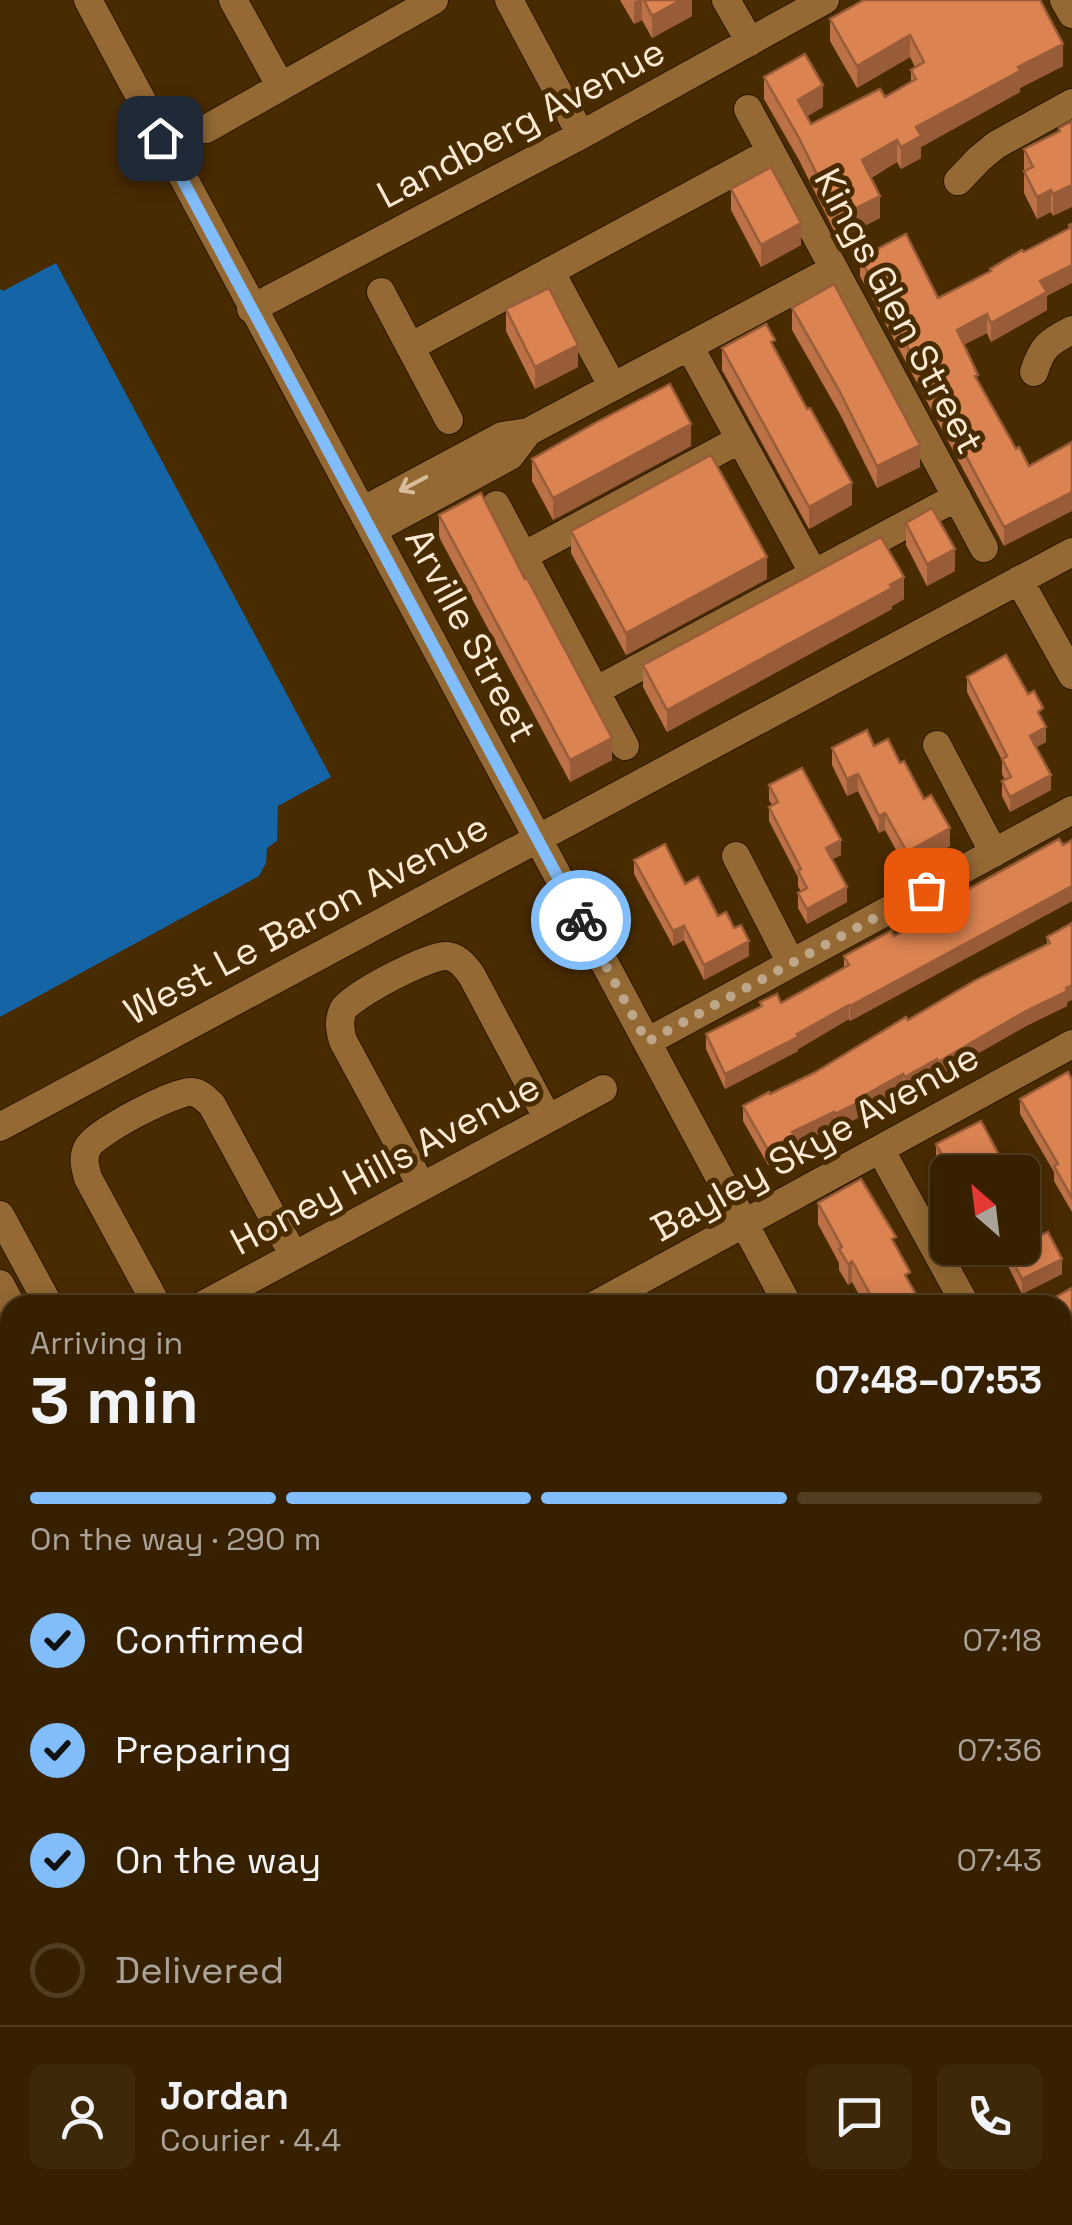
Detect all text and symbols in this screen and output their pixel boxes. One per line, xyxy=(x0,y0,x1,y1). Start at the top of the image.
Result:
street label: Landberg Avenue xyxy=(369,27,673,219)
pin xyxy=(118,96,203,181)
icon: home xyxy=(133,111,188,166)
street label: Kings Glen Street xyxy=(804,160,994,462)
one-way arrow xyxy=(398,475,428,494)
street label: Arville Street xyxy=(395,520,547,750)
street label: West Le Baron Avenue xyxy=(116,803,496,1035)
pin xyxy=(884,848,969,933)
icon: bag xyxy=(899,863,954,918)
courier xyxy=(531,870,631,970)
icon: bike xyxy=(554,893,609,948)
street label: Bayley Skye Avenue xyxy=(643,1032,987,1252)
street label: Honey Hills Avenue xyxy=(222,1062,548,1266)
north arrow xyxy=(930,1155,1040,1265)
map controls xyxy=(930,1155,1040,1265)
text: Arriving in xyxy=(30,1323,183,1363)
text: 07:48–07:53 xyxy=(814,1356,1042,1404)
text: 3 min xyxy=(30,1359,199,1442)
text: On the way · 290 m xyxy=(30,1519,321,1559)
icon: check xyxy=(30,1613,85,1668)
text: Confirmed xyxy=(115,1616,305,1664)
text: 07:18 xyxy=(963,1620,1042,1660)
icon: check xyxy=(30,1723,85,1778)
text: Preparing xyxy=(115,1726,292,1774)
text: 07:36 xyxy=(957,1730,1042,1770)
icon: check xyxy=(30,1833,85,1888)
text: On the way xyxy=(115,1836,321,1884)
text: 07:43 xyxy=(957,1840,1042,1880)
text: Delivered xyxy=(115,1946,284,1994)
button: person xyxy=(30,2064,135,2169)
button: chat xyxy=(807,2064,912,2169)
button: phone xyxy=(937,2064,1042,2169)
text: Jordan xyxy=(160,2072,289,2120)
text: Courier · 4.4 xyxy=(160,2120,341,2160)

